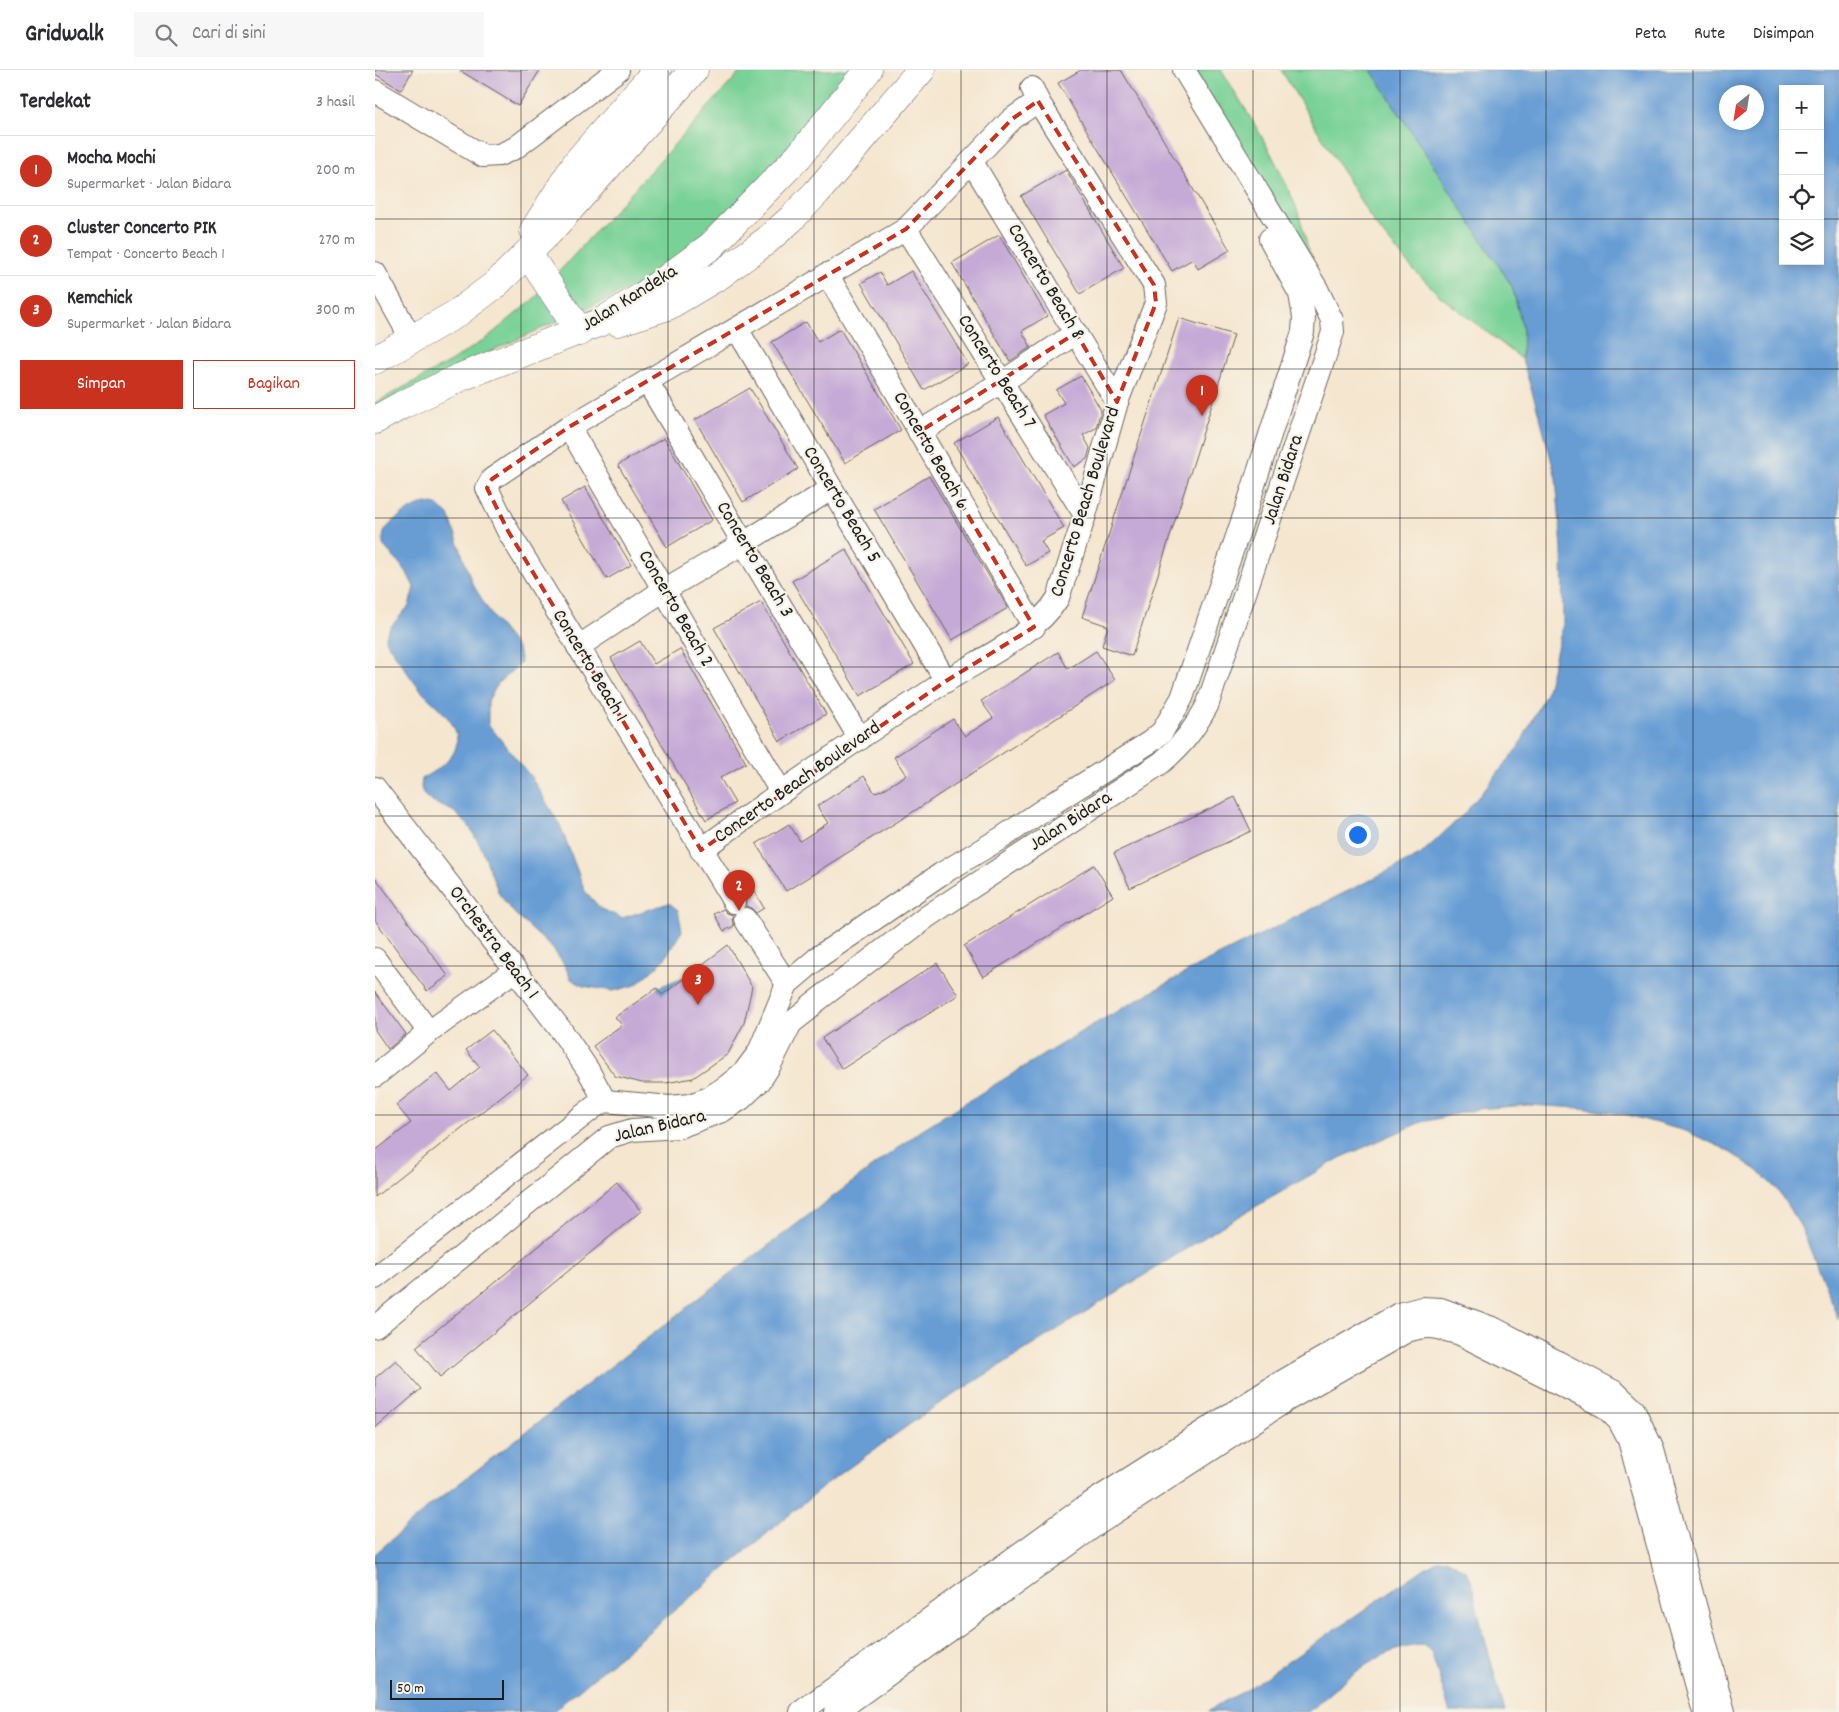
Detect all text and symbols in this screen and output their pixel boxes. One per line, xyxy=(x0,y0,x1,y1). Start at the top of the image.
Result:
search box xyxy=(134,12,484,57)
text: Gridwalk xyxy=(25,18,104,52)
icon: search xyxy=(152,21,180,49)
text: Cari di sini xyxy=(192,21,266,48)
text: Peta xyxy=(1635,22,1666,47)
text: Rute xyxy=(1694,22,1725,47)
text: Disimpan xyxy=(1753,22,1814,47)
north arrow xyxy=(1719,85,1764,130)
map controls xyxy=(1779,85,1824,265)
button: + xyxy=(1779,85,1824,130)
text: Terdekat xyxy=(20,88,91,118)
text: 3 hasil xyxy=(316,91,355,114)
button: − xyxy=(1779,130,1824,175)
text: Mocha Mochi xyxy=(67,146,156,173)
text: 1 xyxy=(34,159,38,182)
text: 200 m xyxy=(316,159,355,182)
text: Supermarket · Jalan Bidara xyxy=(67,173,231,196)
button: locate xyxy=(1779,175,1824,220)
text: Cluster Concerto PIK xyxy=(67,216,217,243)
street label: Concerto Beach 8 xyxy=(999,219,1091,345)
button: layers xyxy=(1779,220,1824,265)
text: 2 xyxy=(33,229,40,252)
text: 270 m xyxy=(319,229,355,252)
text: Tempat · Concerto Beach 1 xyxy=(67,243,225,266)
street label: Jalan Kandeka xyxy=(577,258,684,340)
text: Kemchick xyxy=(67,286,132,313)
text: 3 xyxy=(32,299,40,322)
text: 300 m xyxy=(316,299,355,322)
street label: Concerto Beach 7 xyxy=(950,309,1042,435)
text: Supermarket · Jalan Bidara xyxy=(67,313,231,336)
button: Simpan xyxy=(20,360,183,409)
button: Bagikan xyxy=(193,360,355,409)
pin: 1 xyxy=(1186,375,1218,416)
street label: Concerto Beach 6 xyxy=(885,387,975,515)
street label: Concerto Beach Boulevard xyxy=(1044,403,1128,601)
street label: Jalan Bidara xyxy=(1256,431,1312,529)
street label: Concerto Beach 5 xyxy=(795,441,887,569)
street label: Concerto Beach 3 xyxy=(708,496,800,624)
street label: Concerto Beach 2 xyxy=(630,545,720,673)
street label: Concerto Beach 1 xyxy=(544,604,634,728)
street label: Concerto Beach Boulevard xyxy=(709,715,887,851)
street label: Jalan Bidara xyxy=(1024,785,1118,859)
your location xyxy=(1345,822,1371,848)
pin: 2 xyxy=(723,870,755,911)
street label: Orchestra Beach 1 xyxy=(441,880,545,1006)
pin: 3 xyxy=(682,964,714,1005)
street label: Jalan Bidara xyxy=(611,1103,709,1151)
scale bar xyxy=(390,1677,504,1700)
text: 50 m xyxy=(397,1679,424,1699)

